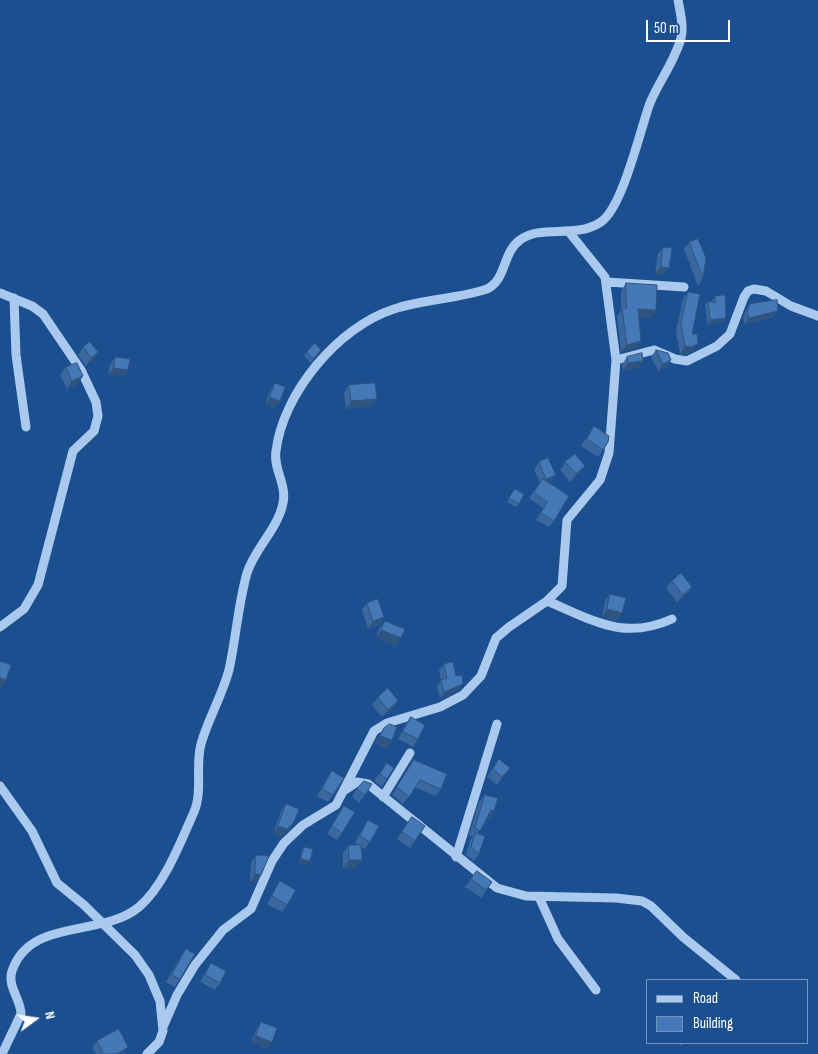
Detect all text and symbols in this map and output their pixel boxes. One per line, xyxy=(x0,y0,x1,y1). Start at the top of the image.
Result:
scale bar xyxy=(648,10,732,42)
text: 50 m xyxy=(654,19,679,38)
legend xyxy=(646,979,808,1044)
text: Road xyxy=(693,989,718,1008)
north arrow xyxy=(10,994,60,1044)
text: N xyxy=(41,1010,59,1021)
text: Building xyxy=(693,1014,733,1033)

